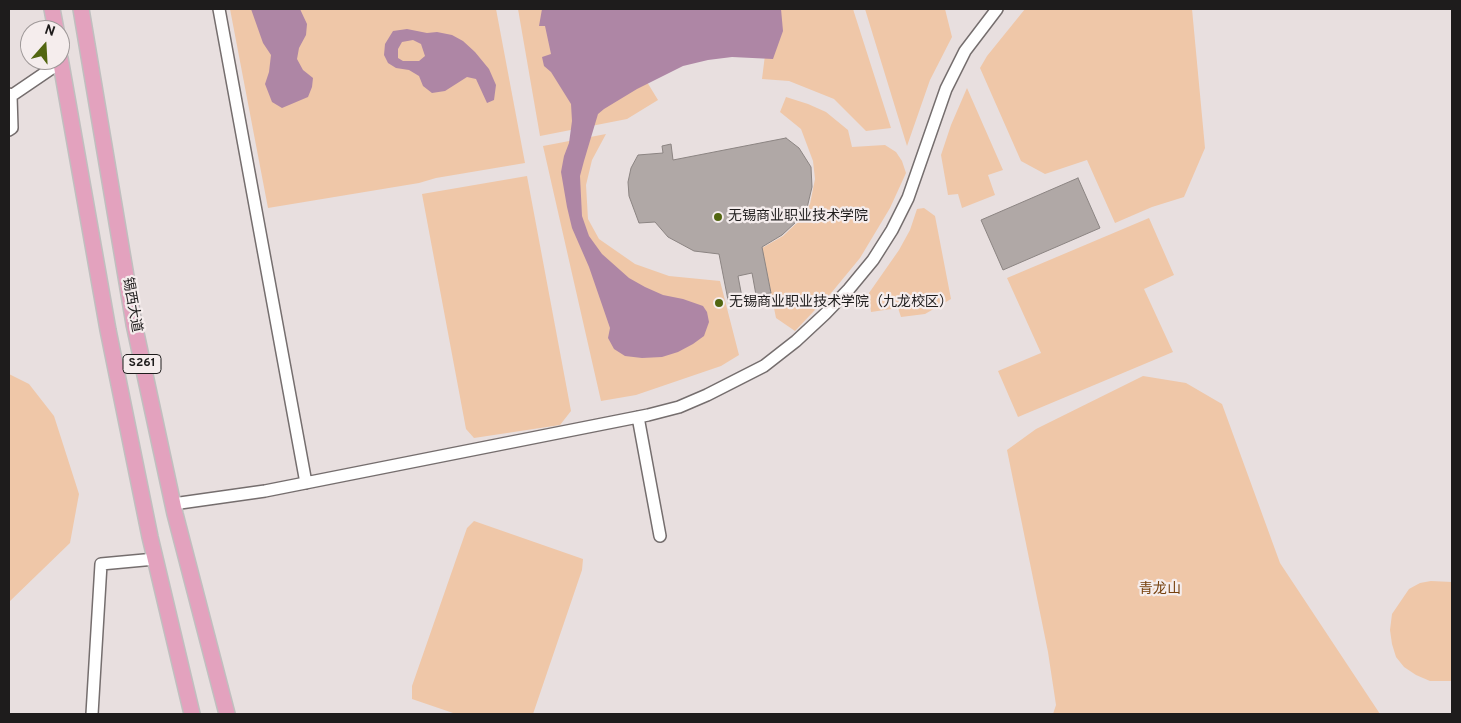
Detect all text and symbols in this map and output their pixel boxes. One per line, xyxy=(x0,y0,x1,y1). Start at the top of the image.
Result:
north arrow xyxy=(20,20,70,70)
text: N xyxy=(42,22,57,41)
place label: 无锡商业职业技术学院 xyxy=(728,209,868,225)
marker: 无锡商业职业技术学院 xyxy=(712,211,724,223)
street label: 锡西大道 xyxy=(118,276,144,334)
place label: 无锡商业职业技术学院（九龙校区） xyxy=(729,295,953,311)
marker: 无锡商业职业技术学院（九龙校区） xyxy=(713,297,725,309)
road number: S261 xyxy=(123,354,161,374)
park label: 青龙山 xyxy=(1139,582,1181,598)

